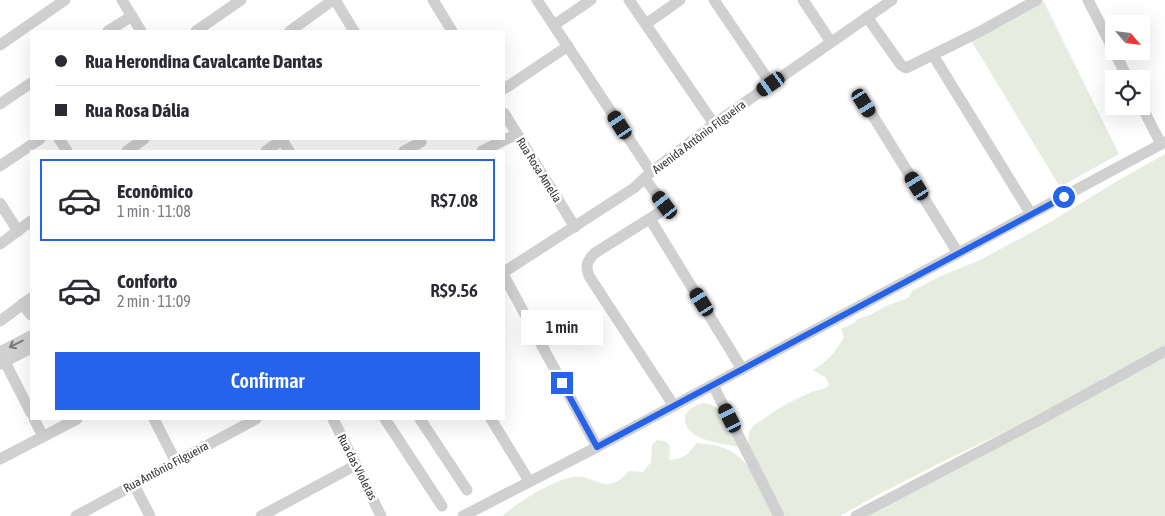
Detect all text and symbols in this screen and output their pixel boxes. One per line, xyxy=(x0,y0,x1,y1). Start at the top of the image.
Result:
north arrow xyxy=(1105,15,1150,60)
map controls xyxy=(1105,15,1150,115)
text: Rua Herondina Cavalcante Dantas xyxy=(85,50,323,72)
car xyxy=(754,69,787,99)
button: locate xyxy=(1105,70,1150,115)
car xyxy=(849,86,878,120)
street label: Avenida Antônio Filgueira xyxy=(650,97,748,177)
text: Rua Rosa Dália xyxy=(85,99,189,121)
car xyxy=(605,108,634,142)
street label: Rua Rosa Amelia xyxy=(514,135,564,205)
car xyxy=(902,169,931,203)
icon: car xyxy=(57,178,102,223)
text: Econômico xyxy=(117,180,193,202)
route start xyxy=(1053,186,1075,208)
text: R$7.08 xyxy=(430,189,478,211)
car xyxy=(649,189,680,221)
text: 1 min · 11:08 xyxy=(117,202,191,220)
icon: car xyxy=(57,268,102,313)
text: Conforto xyxy=(117,270,178,292)
text: R$9.56 xyxy=(430,279,478,301)
car xyxy=(687,285,716,319)
text: 2 min · 11:09 xyxy=(117,292,191,310)
callout: 1 min xyxy=(521,310,603,346)
text: 1 min xyxy=(546,318,578,336)
one-way arrow xyxy=(8,339,23,349)
button: Confirmar xyxy=(55,352,480,410)
route end xyxy=(551,372,573,394)
car xyxy=(716,401,743,435)
street label: Rua das Violetas xyxy=(334,432,380,502)
street label: Rua Antônio Filgueira xyxy=(121,439,211,495)

